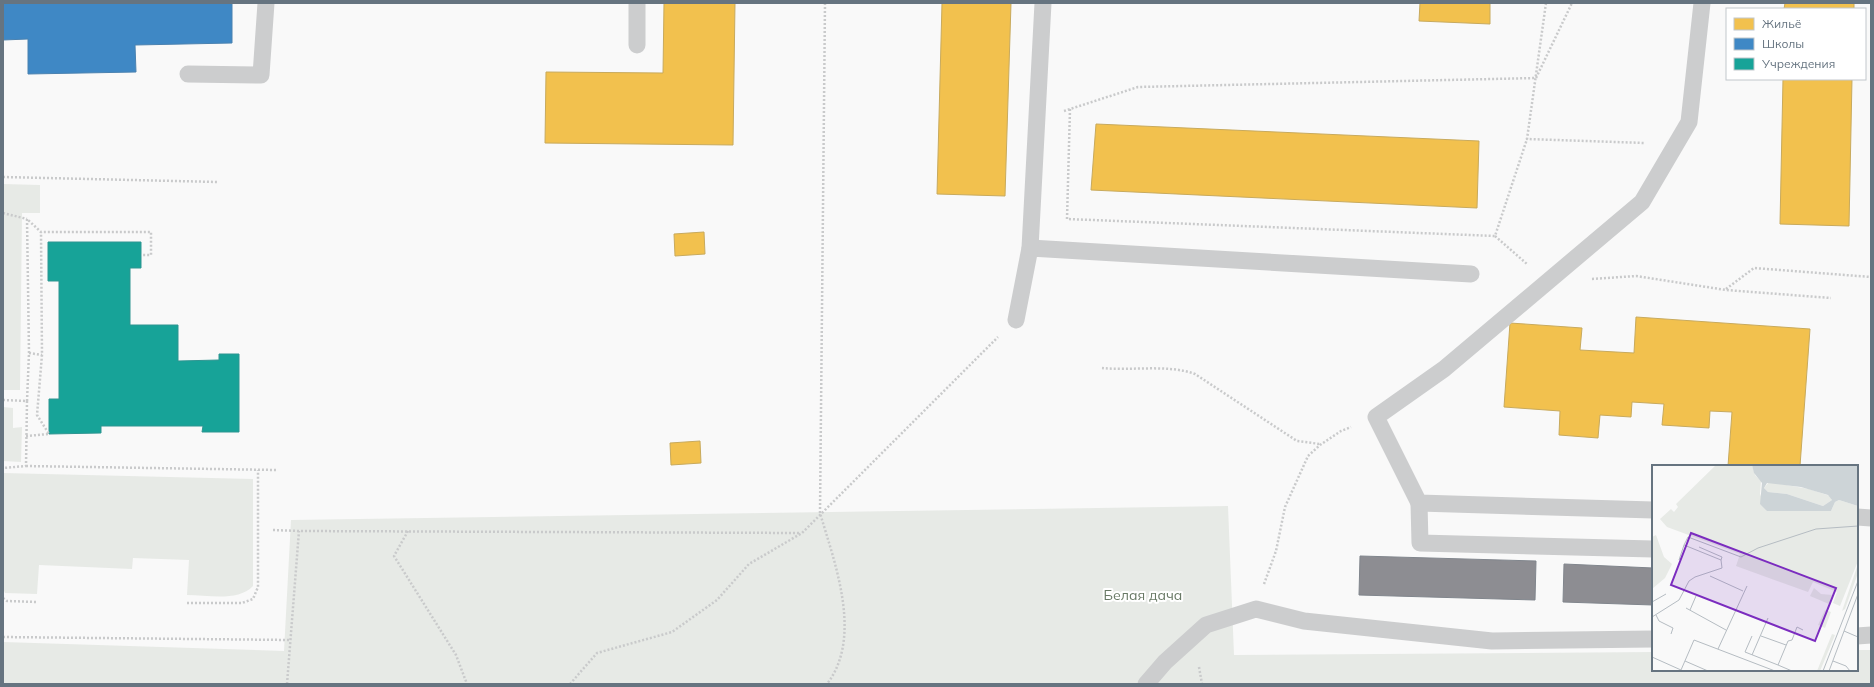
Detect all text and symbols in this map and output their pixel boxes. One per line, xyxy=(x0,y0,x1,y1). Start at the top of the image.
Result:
legend xyxy=(1726,8,1866,80)
text: Жильё xyxy=(1762,16,1802,31)
text: Школы xyxy=(1762,36,1804,51)
text: Учреждения xyxy=(1761,56,1835,71)
inset map xyxy=(1652,465,1858,671)
park label: Белая дача xyxy=(1104,586,1182,604)

